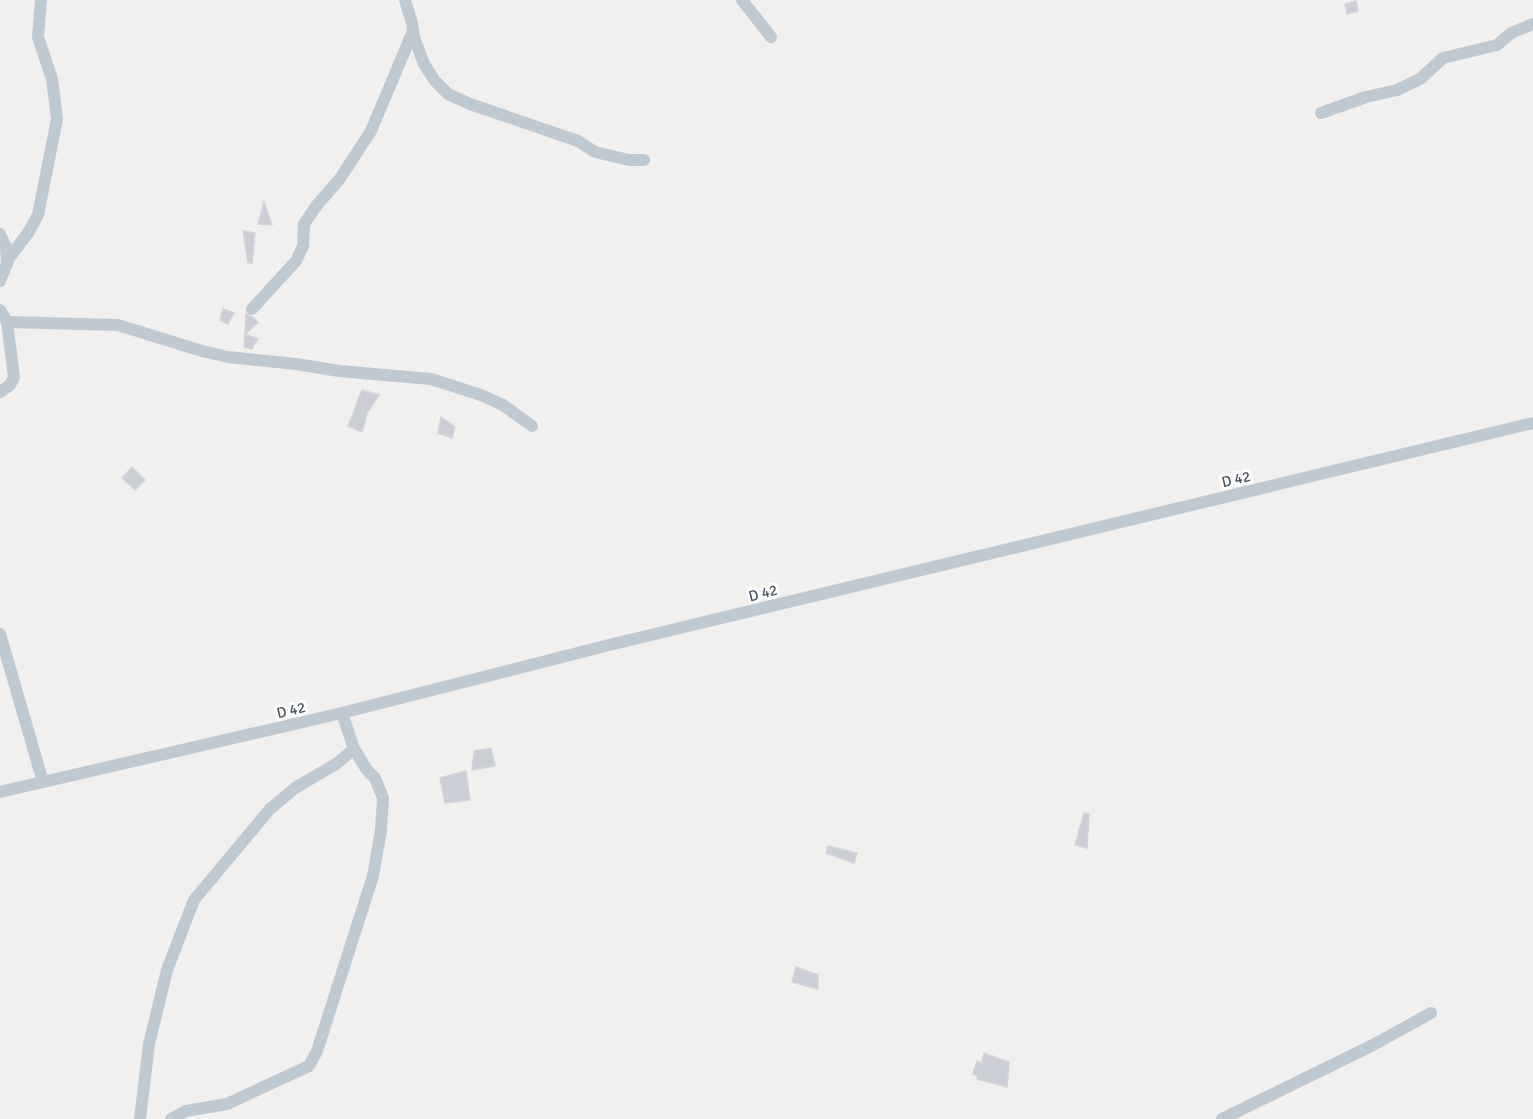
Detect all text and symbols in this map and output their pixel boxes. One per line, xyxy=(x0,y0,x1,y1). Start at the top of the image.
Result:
street label: D 42 xyxy=(1220,467,1252,491)
street label: D 42 xyxy=(747,581,779,605)
street label: D 42 xyxy=(275,698,307,722)

